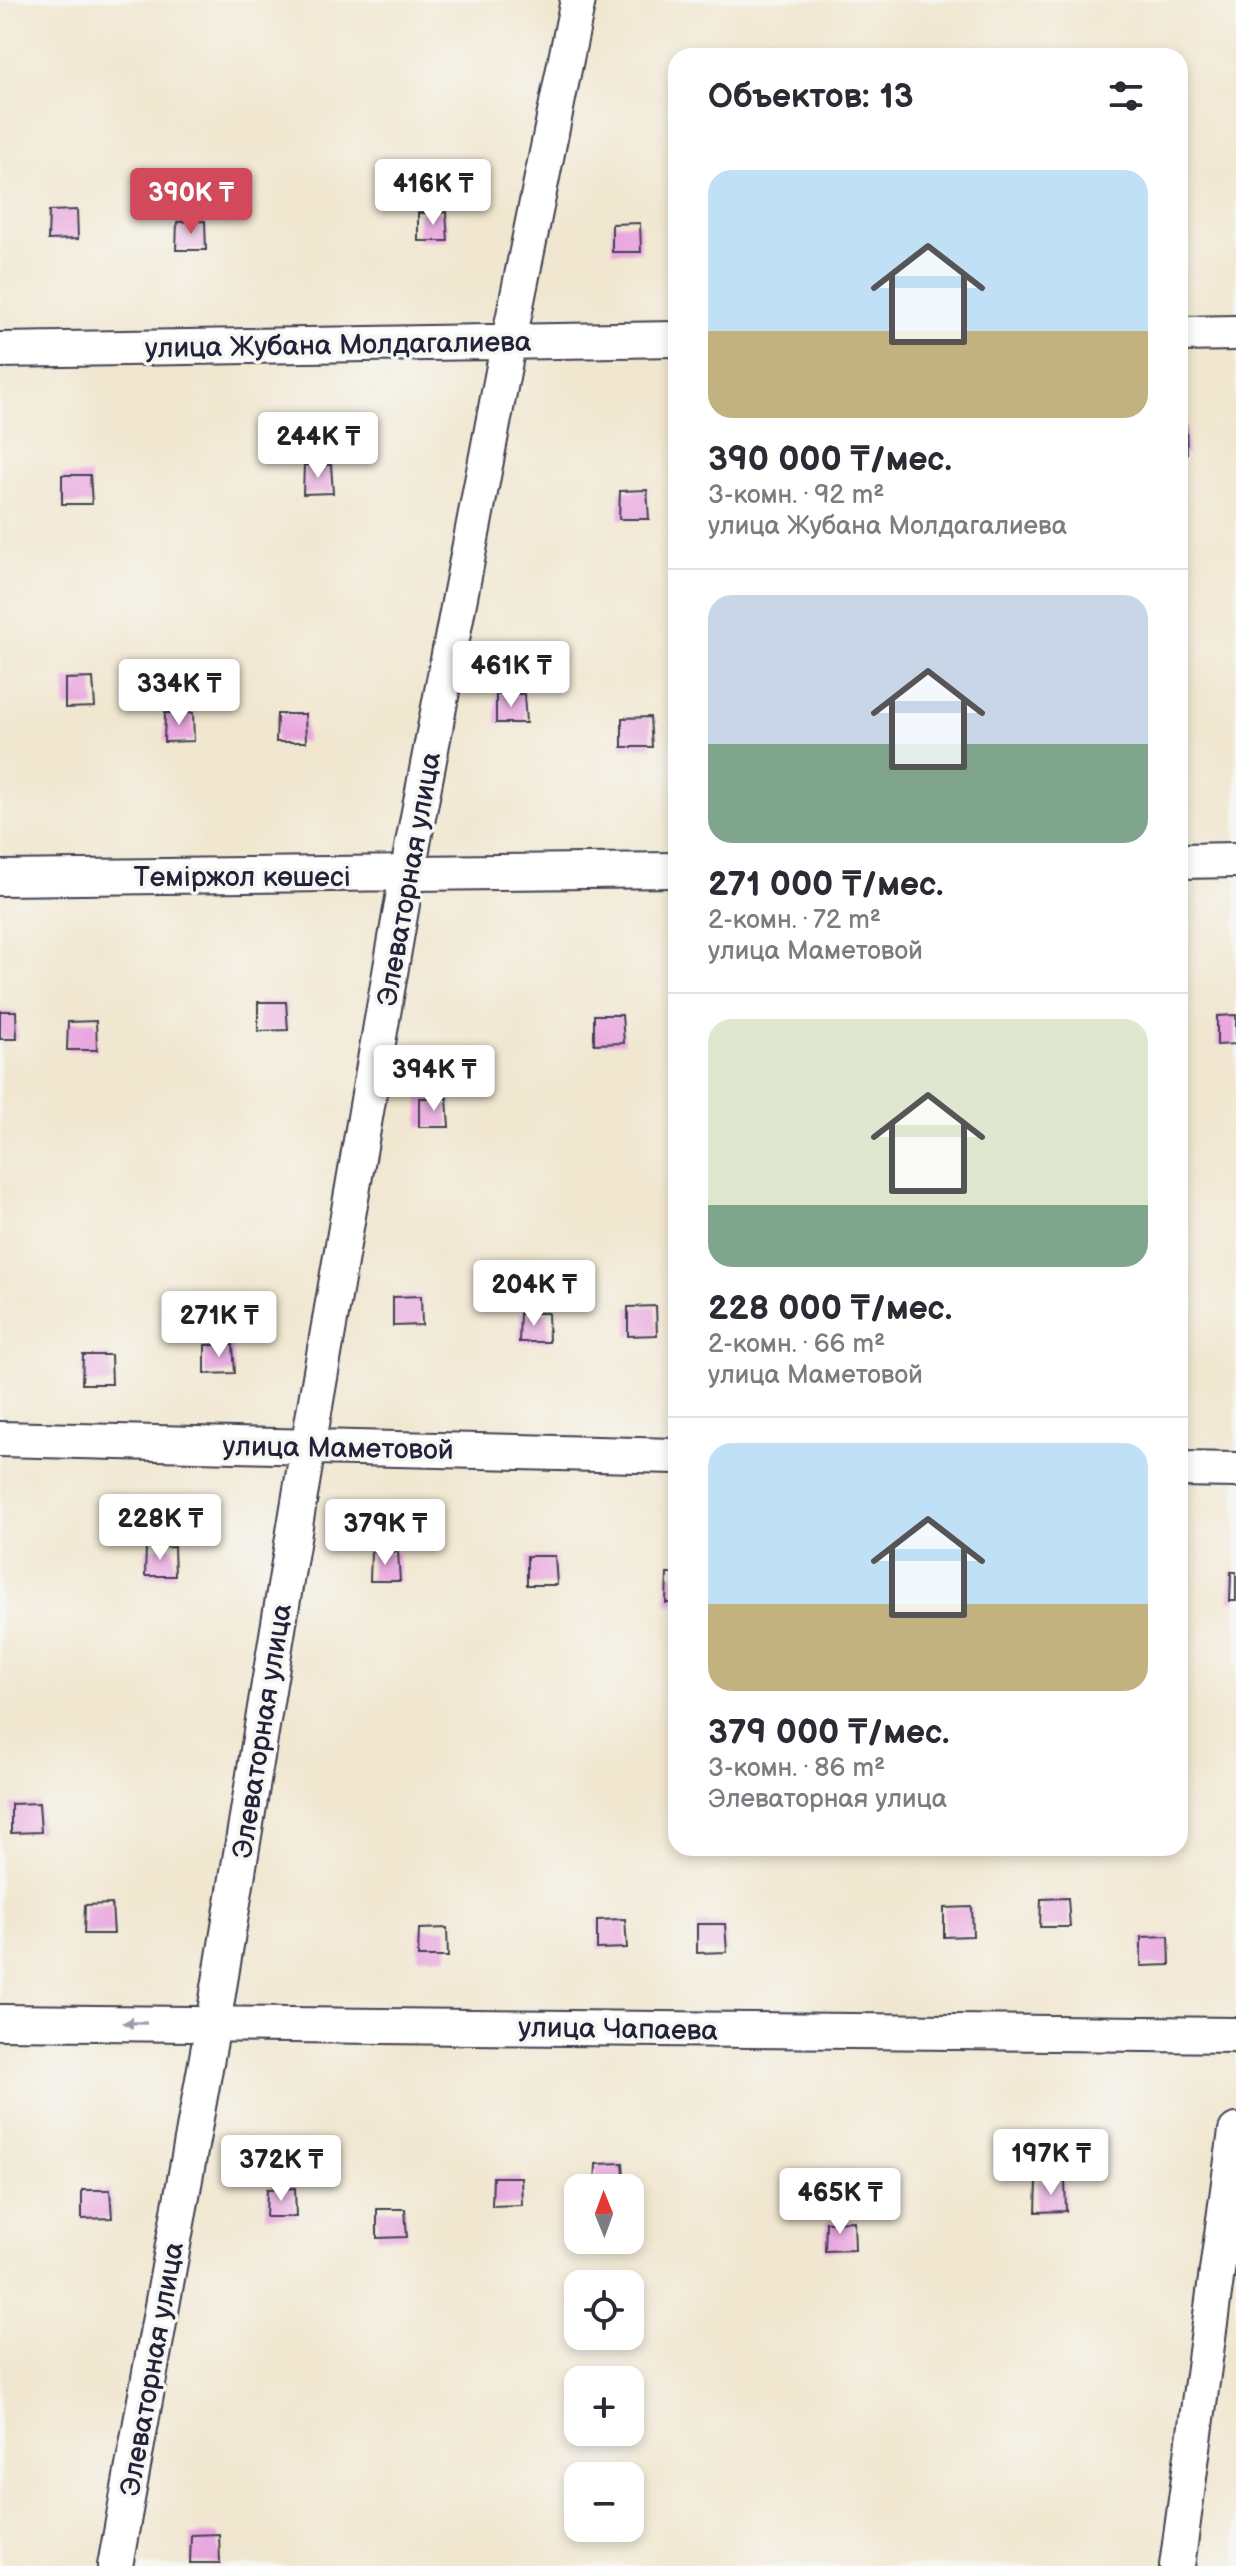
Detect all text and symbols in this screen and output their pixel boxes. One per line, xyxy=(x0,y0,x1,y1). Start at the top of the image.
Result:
icon: filters xyxy=(1104,74,1148,118)
text: Объектов: 13 xyxy=(708,76,914,117)
pin: 416K ₸ xyxy=(368,159,498,227)
pin: 390K ₸ xyxy=(126,168,256,236)
text: 416K ₸ xyxy=(393,169,473,200)
text: 390K ₸ xyxy=(148,178,234,209)
icon: home xyxy=(856,222,1000,366)
street label: улица Жубана Молдагалиева xyxy=(144,326,532,365)
pin: 244K ₸ xyxy=(253,412,383,480)
text: 244K ₸ xyxy=(276,422,360,453)
text: 390 000 ₸/мес. xyxy=(708,439,952,480)
text: 3-комн. · 92 m² xyxy=(708,480,884,511)
text: улица Жубана Молдагалиева xyxy=(708,511,1067,542)
pin: 461K ₸ xyxy=(446,641,576,709)
icon: home xyxy=(856,647,1000,791)
text: 461K ₸ xyxy=(471,651,551,682)
pin: 334K ₸ xyxy=(114,659,244,727)
text: 334K ₸ xyxy=(137,669,221,700)
street label: Элеваторная улица xyxy=(371,749,448,1009)
street label: Теміржол көшесі xyxy=(133,861,351,894)
text: 271 000 ₸/мес. xyxy=(708,864,944,905)
text: 2-комн. · 72 m² xyxy=(708,905,881,936)
text: улица Маметовой xyxy=(708,936,923,967)
pin: 394K ₸ xyxy=(369,1045,499,1113)
text: 394K ₸ xyxy=(392,1055,476,1086)
icon: home xyxy=(856,1071,1000,1215)
pin: 204K ₸ xyxy=(469,1260,599,1328)
text: 204K ₸ xyxy=(491,1270,577,1301)
text: 228 000 ₸/мес. xyxy=(708,1288,952,1329)
pin: 271K ₸ xyxy=(154,1291,284,1359)
text: 271K ₸ xyxy=(179,1301,259,1332)
text: 2-комн. · 66 m² xyxy=(708,1329,885,1360)
text: улица Маметовой xyxy=(708,1360,923,1391)
street label: улица Маметовой xyxy=(222,1430,454,1467)
pin: 228K ₸ xyxy=(95,1494,225,1562)
icon: home xyxy=(856,1495,1000,1639)
pin: 379K ₸ xyxy=(320,1499,450,1567)
text: 228K ₸ xyxy=(117,1504,203,1535)
text: 379K ₸ xyxy=(343,1509,427,1540)
street label: Элеваторная улица xyxy=(226,1601,299,1861)
text: 379 000 ₸/мес. xyxy=(708,1712,950,1753)
text: 3-комн. · 86 m² xyxy=(708,1753,885,1784)
text: Элеваторная улица xyxy=(708,1784,947,1815)
street label: улица Чапаева xyxy=(518,2011,719,2048)
one-way arrow xyxy=(122,2017,148,2029)
pin: 197K ₸ xyxy=(986,2129,1116,2197)
pin: 372K ₸ xyxy=(216,2135,346,2203)
text: 197K ₸ xyxy=(1011,2139,1091,2170)
text: 372K ₸ xyxy=(239,2145,323,2176)
pin: 465K ₸ xyxy=(775,2168,905,2236)
north arrow xyxy=(564,2174,644,2254)
map controls xyxy=(564,2174,644,2542)
text: 465K ₸ xyxy=(798,2178,882,2209)
street label: Элеваторная улица xyxy=(114,2239,191,2499)
button: locate xyxy=(564,2270,644,2350)
button: + xyxy=(564,2366,644,2446)
button: − xyxy=(564,2462,644,2542)

